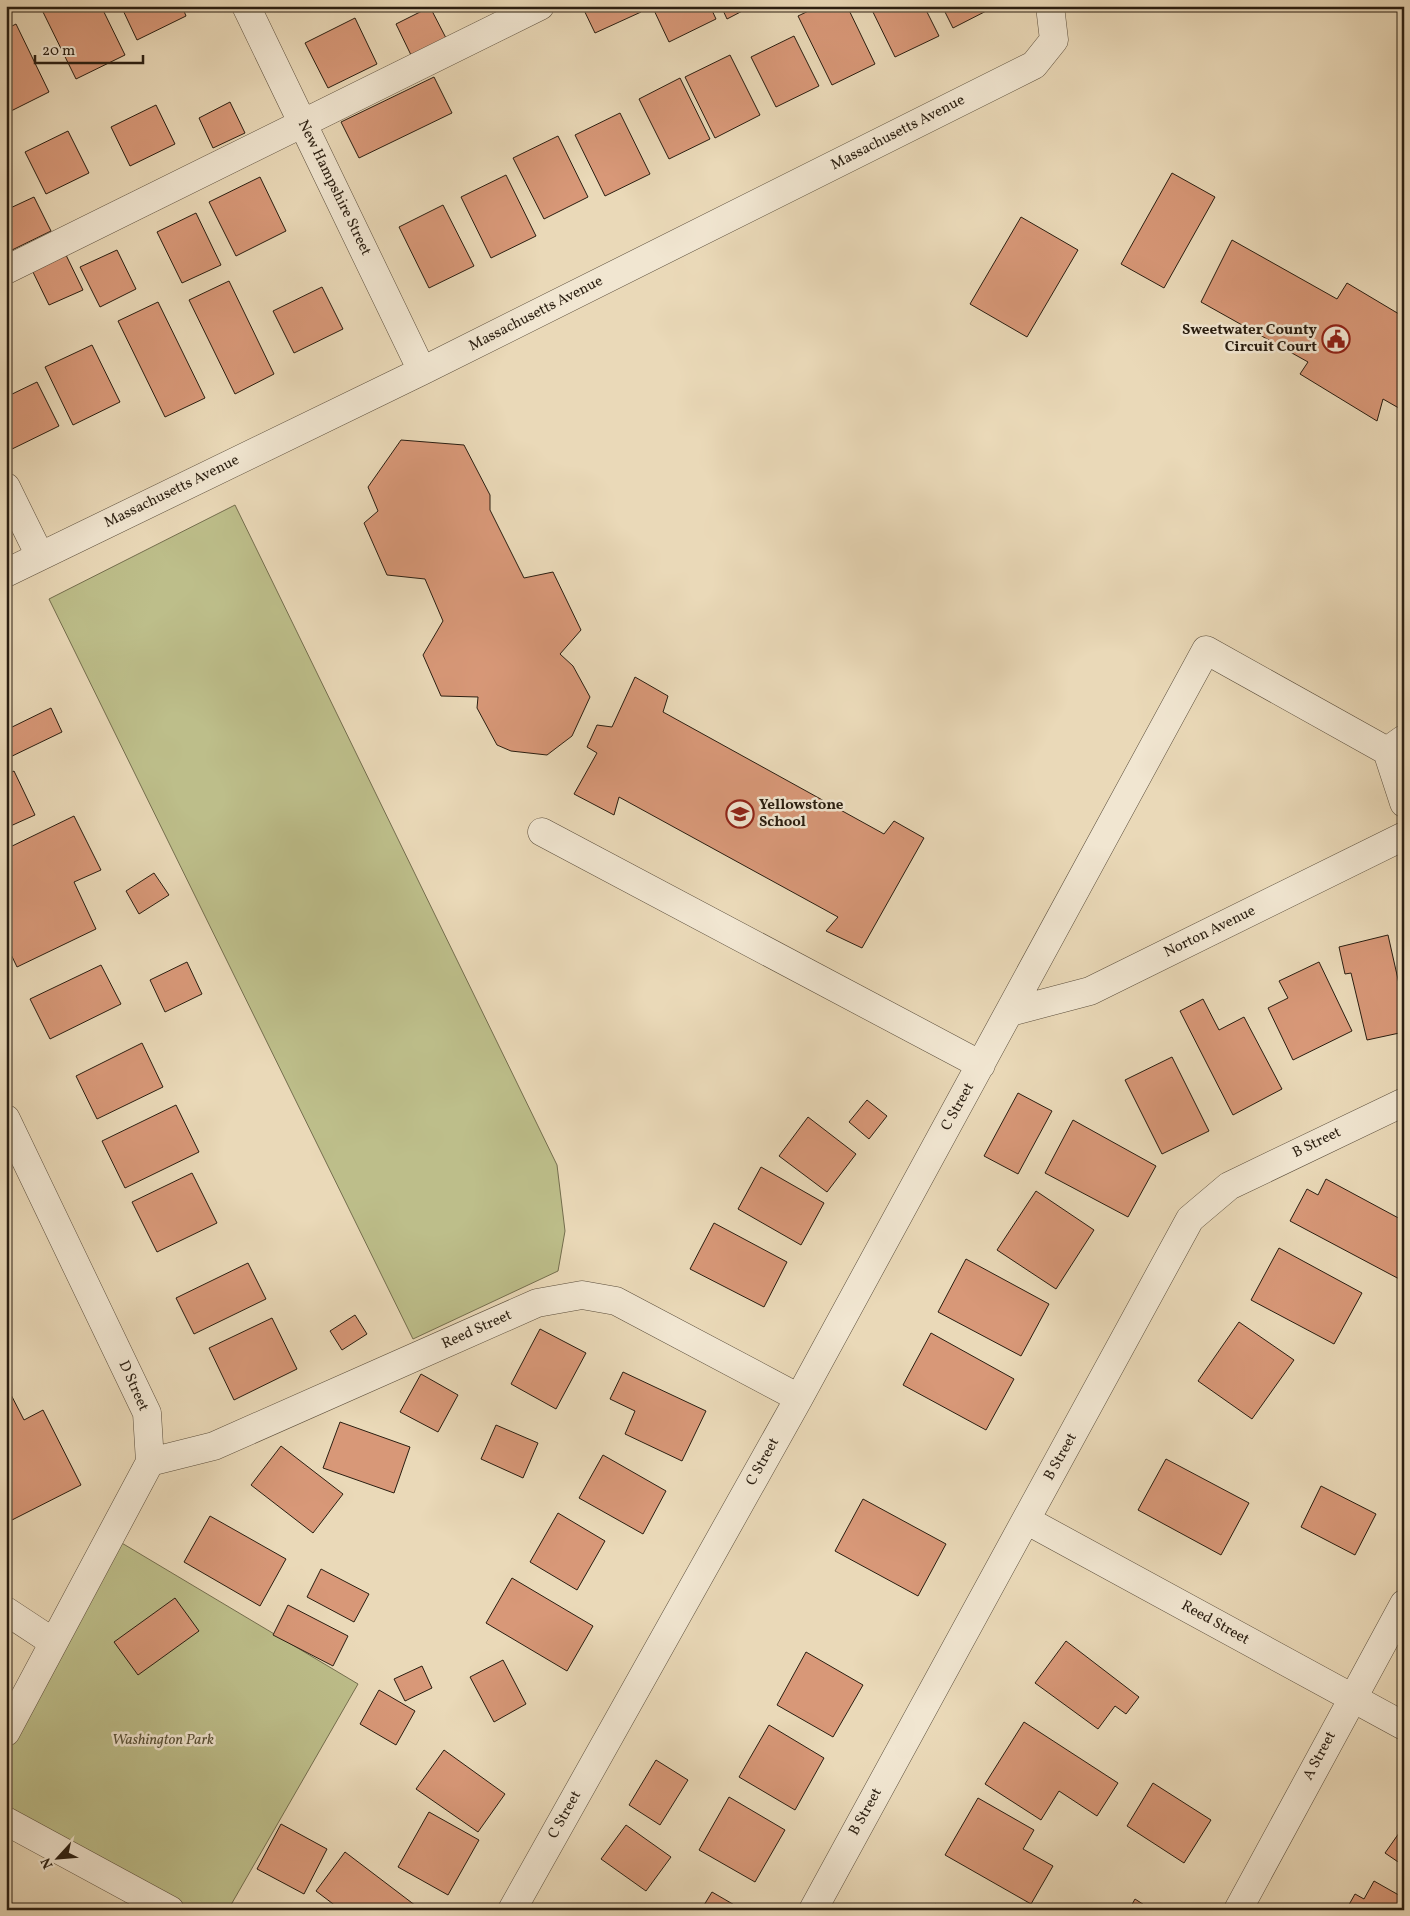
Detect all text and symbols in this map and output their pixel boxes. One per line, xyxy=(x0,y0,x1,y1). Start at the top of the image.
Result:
scale bar xyxy=(35,32,142,64)
text: 20 m xyxy=(42,41,75,62)
street label: Massachusetts Avenue xyxy=(827,90,969,176)
street label: New Hampshire Street xyxy=(292,117,376,259)
street label: Massachusetts Avenue xyxy=(465,271,607,357)
place label: Sweetwater County Circuit Court xyxy=(1182,320,1318,358)
public building icon: Sweetwater County Circuit Court xyxy=(1321,324,1351,354)
street label: Massachusetts Avenue xyxy=(101,450,243,534)
place label: Yellowstone School xyxy=(759,795,844,833)
school or university icon: Yellowstone School xyxy=(725,799,755,829)
street label: Norton Avenue xyxy=(1161,901,1259,963)
street label: C Street xyxy=(936,1079,980,1135)
street label: B Street xyxy=(1289,1122,1345,1164)
street label: Reed Street xyxy=(438,1305,516,1355)
street label: D Street xyxy=(113,1357,153,1415)
street label: B Street xyxy=(1039,1429,1083,1485)
street label: C Street xyxy=(741,1434,785,1490)
street label: Reed Street xyxy=(1177,1596,1253,1650)
street label: A Street xyxy=(1298,1728,1342,1784)
park label: Washington Park xyxy=(112,1730,214,1751)
street label: B Street xyxy=(844,1784,888,1840)
street label: C Street xyxy=(543,1787,587,1843)
north arrow xyxy=(32,1834,82,1884)
text: N xyxy=(37,1854,58,1872)

